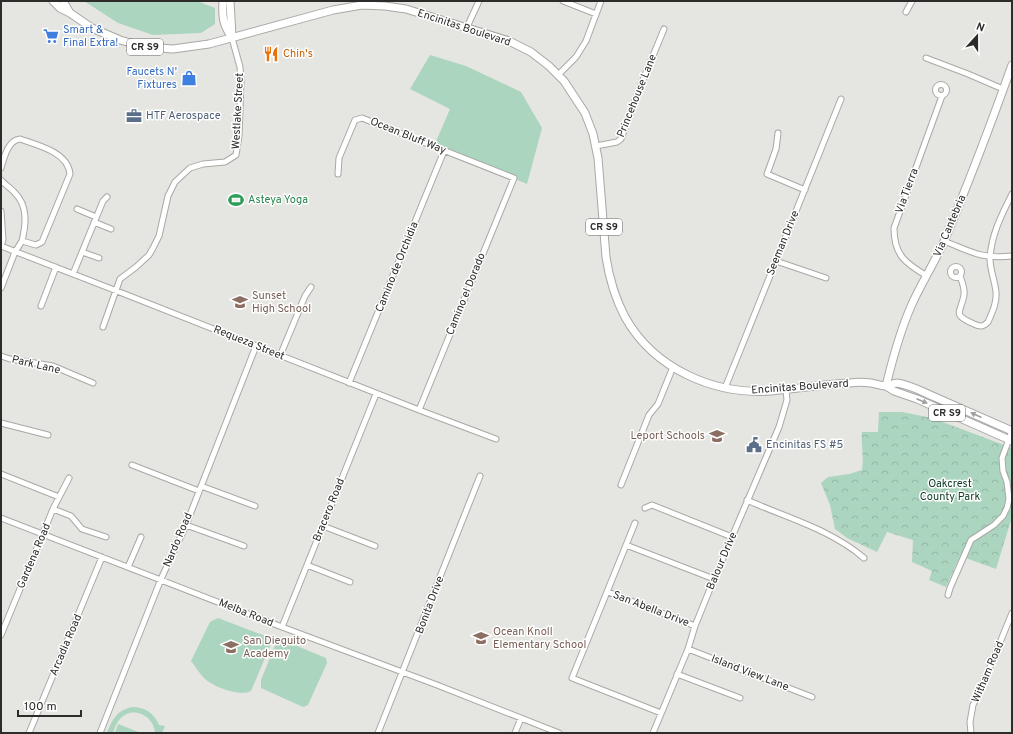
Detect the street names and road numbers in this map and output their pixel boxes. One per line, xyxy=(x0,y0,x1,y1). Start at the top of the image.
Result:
street label: Encinitas Boulevard xyxy=(415,6,513,50)
road number: CR S9 xyxy=(127,39,163,55)
street label: Princehouse Lane xyxy=(614,52,660,140)
street label: Westlake Street xyxy=(229,72,247,150)
street label: Ocean Bluff Way xyxy=(368,114,448,158)
street label: Via Tierra xyxy=(892,166,922,216)
street label: Via Cantebria xyxy=(931,193,969,259)
street label: Seeman Drive xyxy=(764,208,802,277)
road number: CR S9 xyxy=(586,219,622,235)
street label: Camino de Orchidia xyxy=(372,220,422,314)
street label: Camino el Dorado xyxy=(443,251,489,337)
street label: Requeza Street xyxy=(211,322,287,364)
street label: Park Lane xyxy=(10,353,62,377)
street label: Encinitas Boulevard xyxy=(751,377,849,397)
road number: CR S9 xyxy=(929,405,965,421)
street label: Bracero Road xyxy=(310,476,348,544)
street label: Nardo Road xyxy=(160,511,196,569)
street label: Gardena Road xyxy=(14,521,54,591)
street label: Balour Drive xyxy=(704,530,740,592)
street label: Bonita Drive xyxy=(413,574,447,636)
street label: San Abella Drive xyxy=(611,588,691,630)
street label: Melba Road xyxy=(217,596,275,630)
street label: Arcadia Road xyxy=(47,612,85,678)
street label: Witham Road xyxy=(969,639,1007,705)
street label: Island View Lane xyxy=(709,652,791,694)

